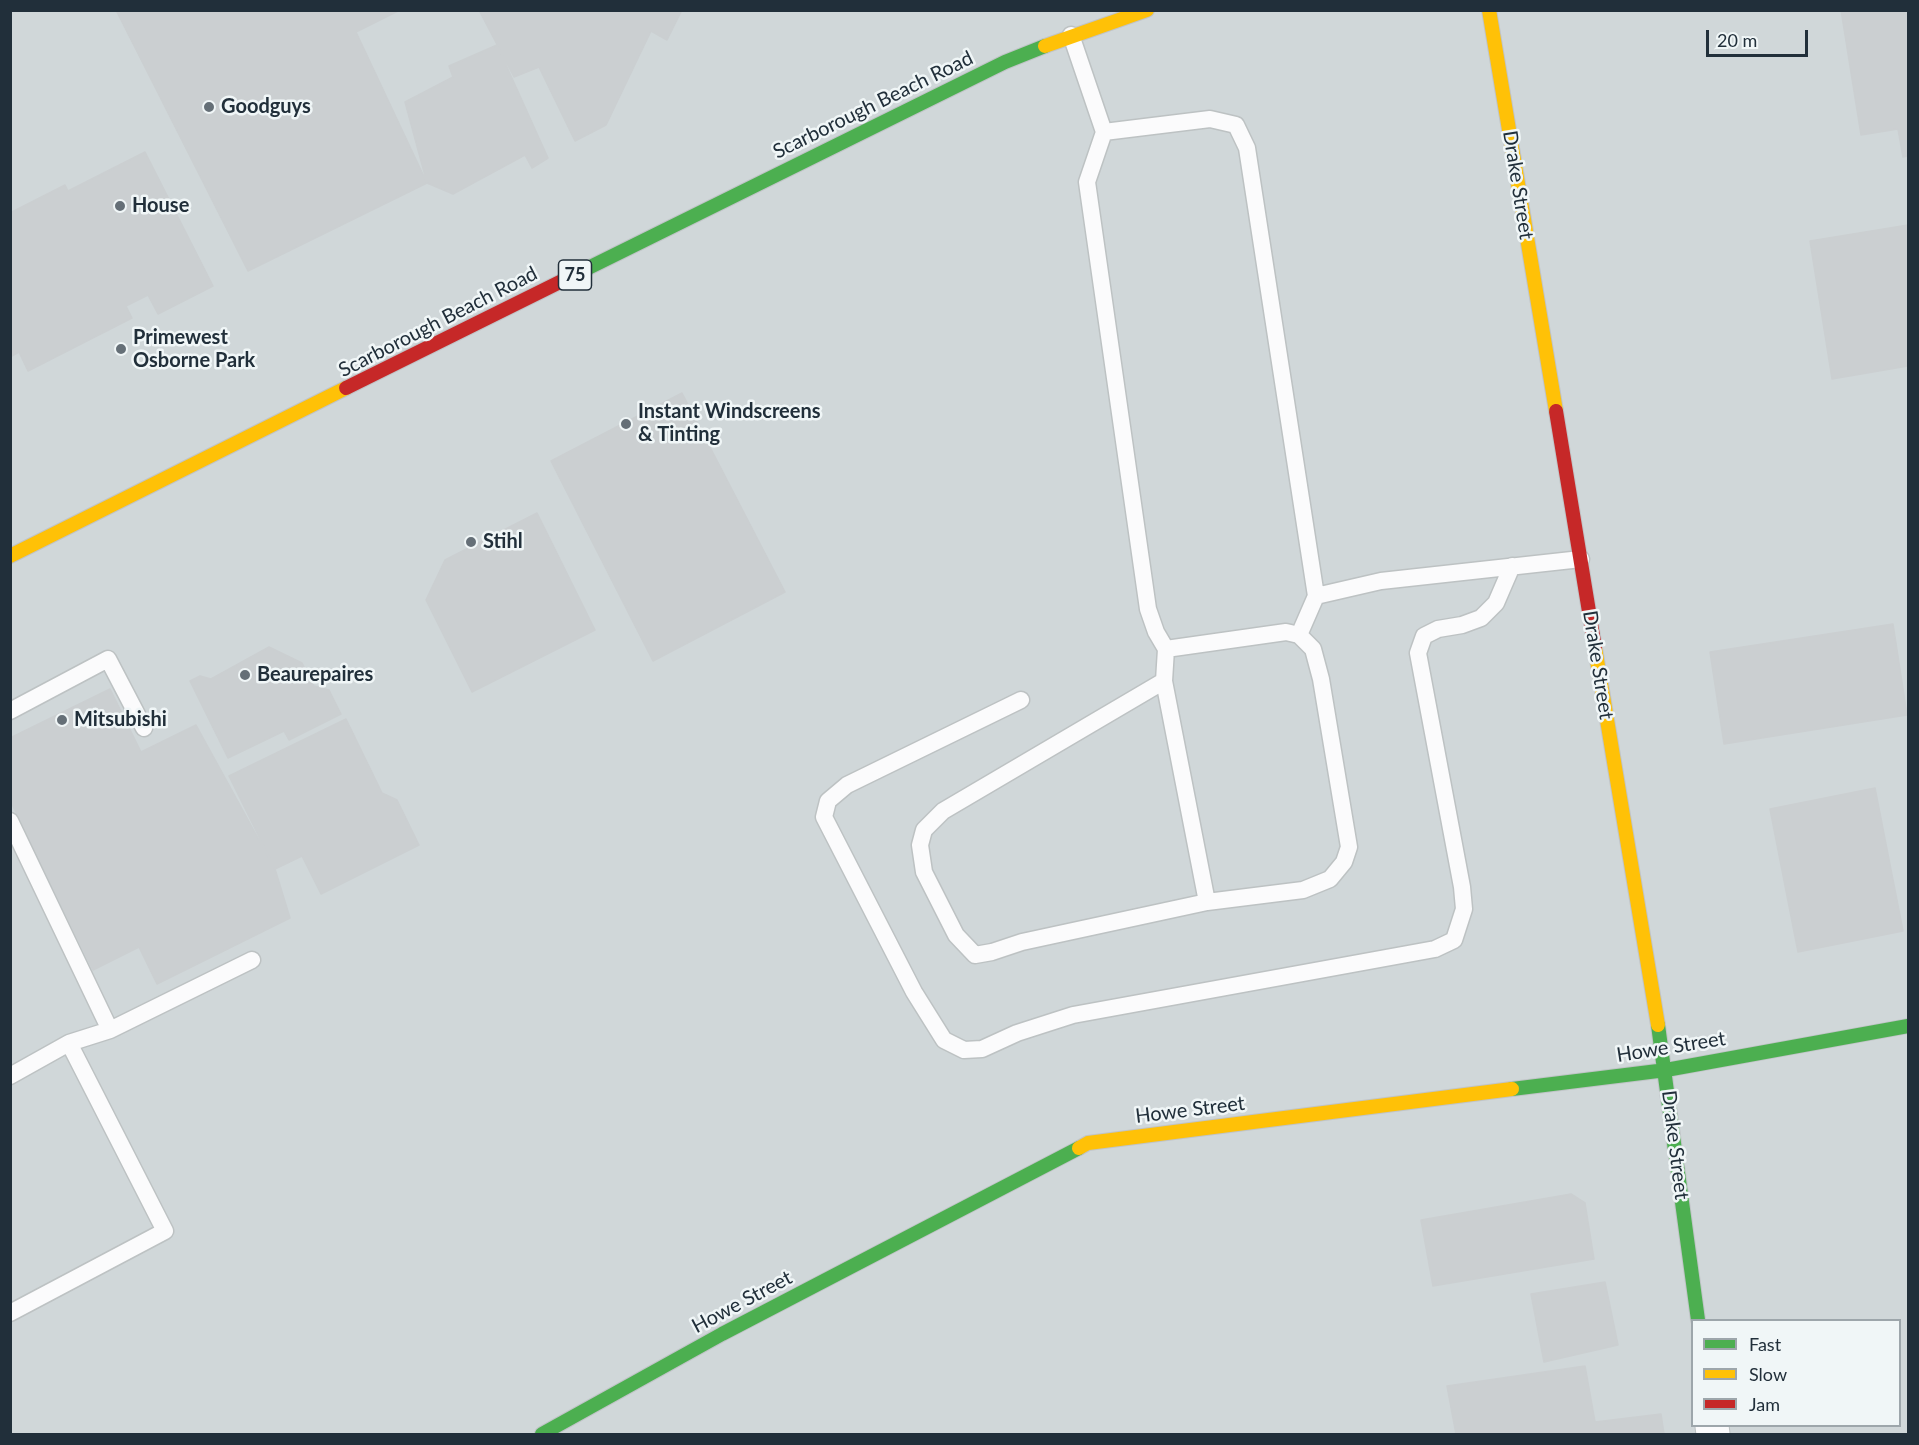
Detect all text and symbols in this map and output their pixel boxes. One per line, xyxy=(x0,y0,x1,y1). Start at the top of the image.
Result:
scale bar xyxy=(1709,18,1811,56)
text: 20 m xyxy=(1717,29,1757,51)
street label: Scarborough Beach Road xyxy=(769,46,977,164)
place label: Goodguys xyxy=(221,95,311,119)
marker: Goodguys xyxy=(202,100,216,114)
street label: Drake Street xyxy=(1498,129,1538,241)
place label: House xyxy=(132,194,189,218)
marker: House xyxy=(113,199,127,213)
road number: 75 xyxy=(558,260,592,290)
street label: Scarborough Beach Road xyxy=(335,261,541,383)
place label: Primewest Osborne Park xyxy=(133,326,255,373)
marker: Primewest Osborne Park xyxy=(114,342,128,356)
place label: Instant Windscreens & Tinting xyxy=(638,400,821,447)
marker: Instant Windscreens & Tinting xyxy=(619,417,633,431)
place label: Stihl xyxy=(483,530,523,554)
marker: Stihl xyxy=(464,535,478,549)
street label: Drake Street xyxy=(1578,609,1618,721)
place label: Beaurepaires xyxy=(257,663,373,687)
marker: Beaurepaires xyxy=(238,668,252,682)
place label: Mitsubishi xyxy=(74,708,167,732)
marker: Mitsubishi xyxy=(55,713,69,727)
street label: Howe Street xyxy=(1615,1027,1727,1067)
street label: Drake Street xyxy=(1656,1089,1694,1201)
street label: Howe Street xyxy=(1134,1091,1246,1129)
street label: Howe Street xyxy=(688,1266,796,1338)
legend xyxy=(1691,1319,1901,1427)
text: Fast xyxy=(1749,1333,1781,1355)
text: Slow xyxy=(1749,1363,1787,1385)
text: Jam xyxy=(1749,1393,1780,1415)

